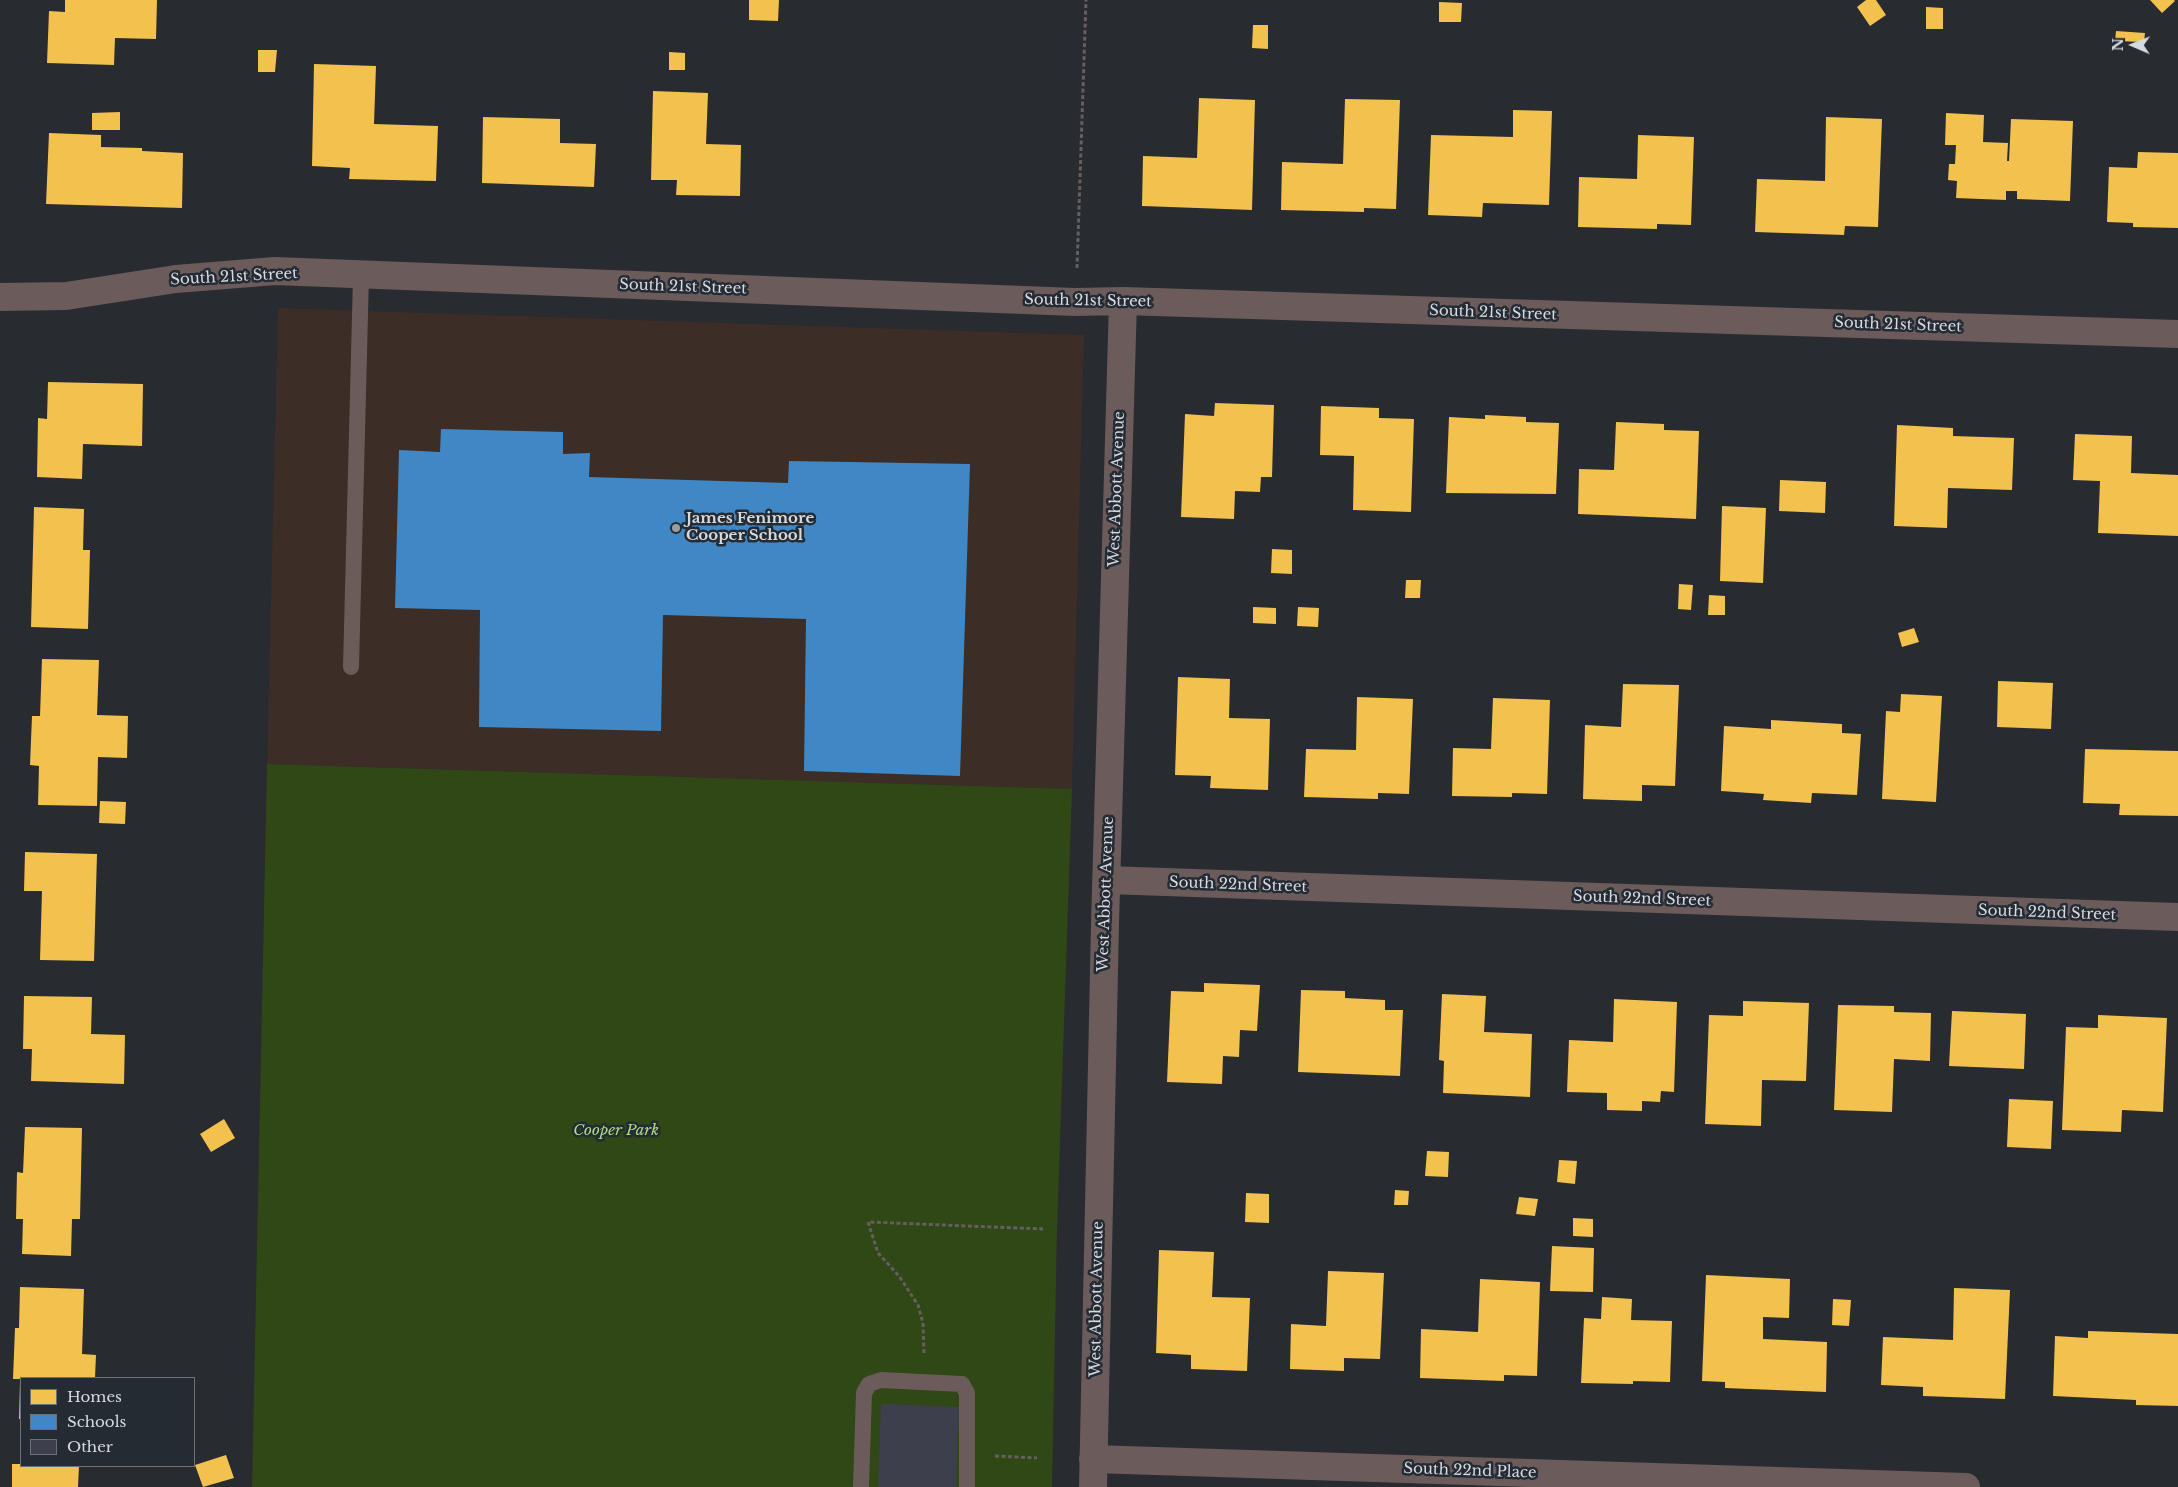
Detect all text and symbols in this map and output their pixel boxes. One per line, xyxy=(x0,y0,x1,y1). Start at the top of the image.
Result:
north arrow xyxy=(2108,20,2158,70)
text: N xyxy=(2109,38,2127,51)
street label: South 21st Street xyxy=(170,265,298,289)
street label: South 21st Street xyxy=(619,276,747,298)
street label: South 21st Street xyxy=(1024,291,1152,311)
street label: South 21st Street xyxy=(1429,302,1557,324)
street label: South 21st Street xyxy=(1834,314,1962,336)
street label: West Abbott Avenue xyxy=(1105,411,1129,567)
place label: James Fenimore Cooper School xyxy=(686,510,814,545)
marker: James Fenimore Cooper School xyxy=(670,522,682,534)
street label: West Abbott Avenue xyxy=(1094,816,1118,972)
street label: South 22nd Street xyxy=(1169,874,1307,896)
street label: South 22nd Street xyxy=(1573,888,1711,910)
street label: South 22nd Street xyxy=(1978,902,2116,924)
park label: Cooper Park xyxy=(573,1122,659,1140)
street label: West Abbott Avenue xyxy=(1087,1221,1107,1377)
legend xyxy=(20,1377,195,1467)
text: Homes xyxy=(67,1387,122,1406)
text: Schools xyxy=(67,1412,126,1431)
text: Other xyxy=(67,1437,113,1456)
street label: South 22nd Place xyxy=(1403,1460,1537,1482)

